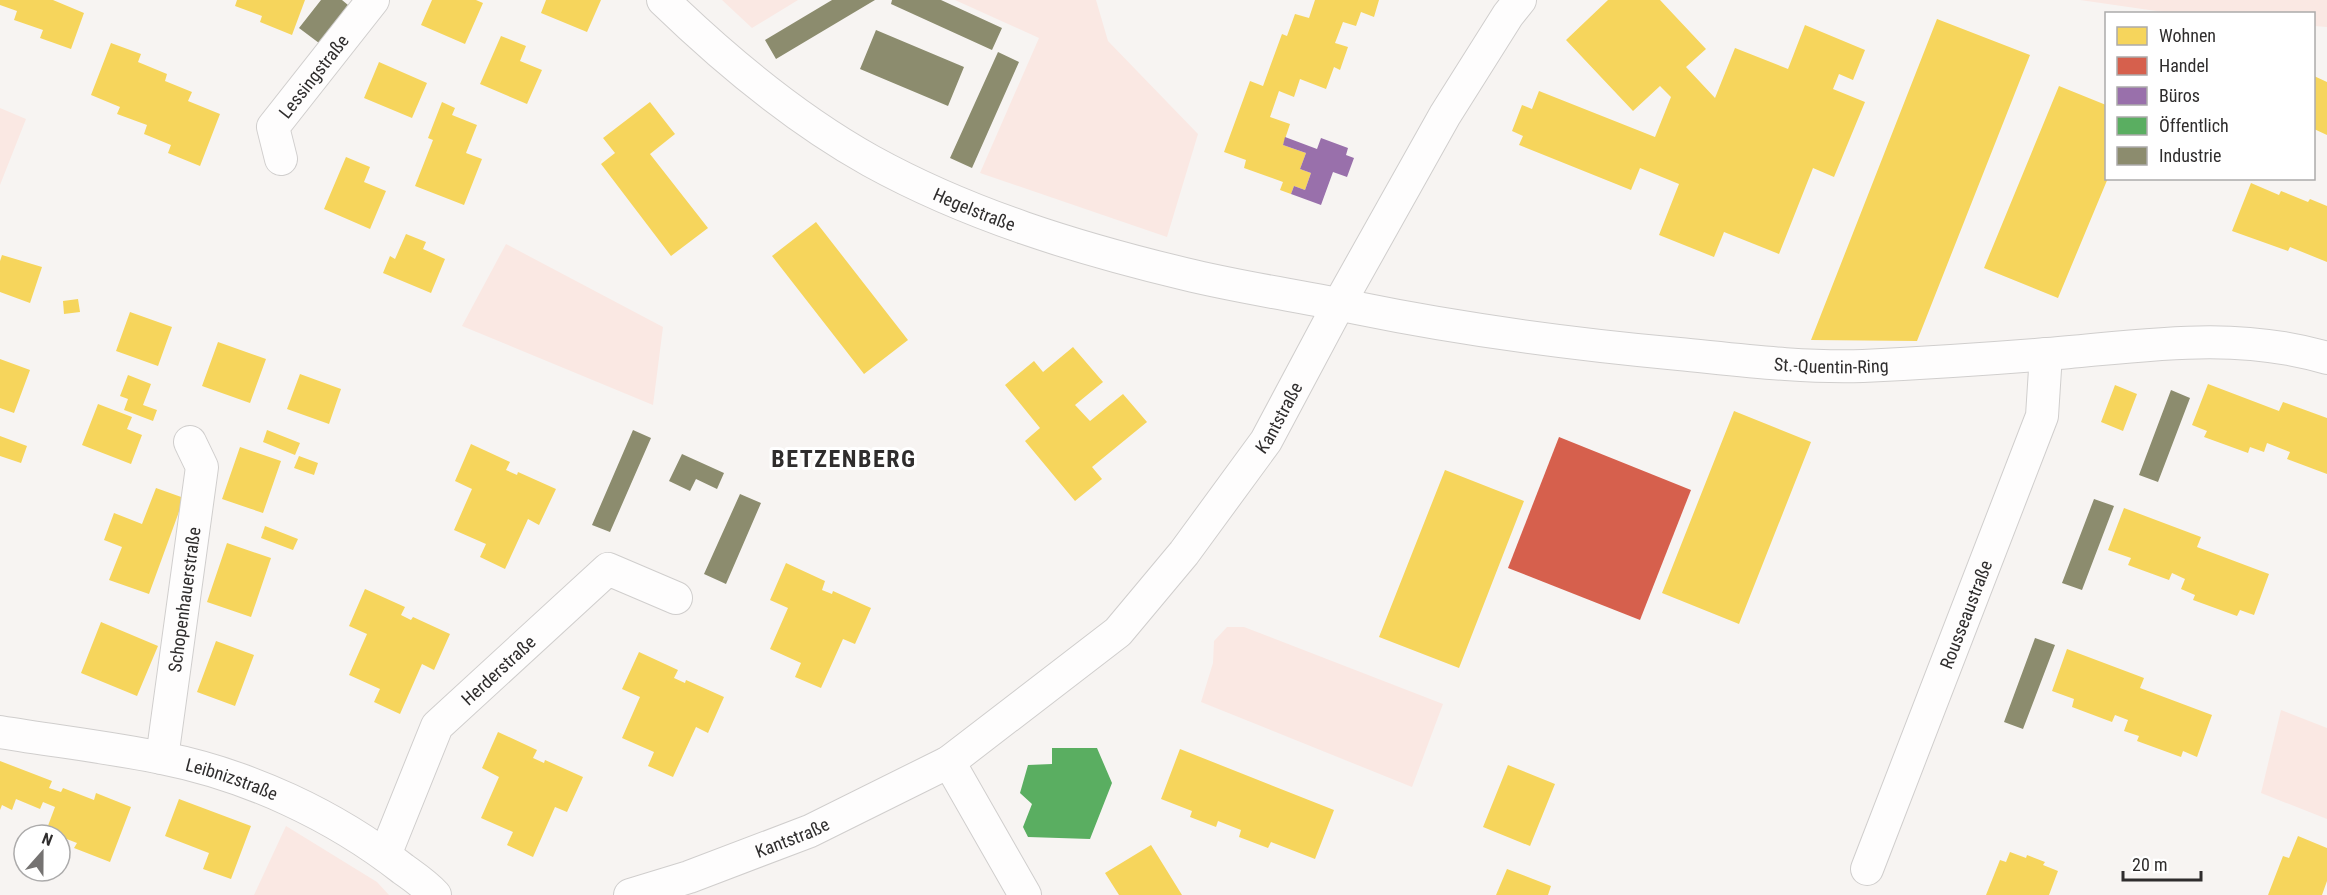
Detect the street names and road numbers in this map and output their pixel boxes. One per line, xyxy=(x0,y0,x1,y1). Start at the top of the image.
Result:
street label: Lessingstraße xyxy=(274,30,353,122)
street label: Hegelstraße xyxy=(930,183,1018,235)
street label: St.-Quentin-Ring xyxy=(1773,353,1889,377)
street label: Kantstraße xyxy=(1250,378,1306,457)
street label: Schopenhauerstraße xyxy=(163,525,204,674)
street label: Rousseaustraße xyxy=(1935,557,1996,672)
street label: Herderstraße xyxy=(457,631,539,709)
street label: Leibnizstraße xyxy=(184,753,281,804)
street label: Kantstraße xyxy=(752,813,832,861)

